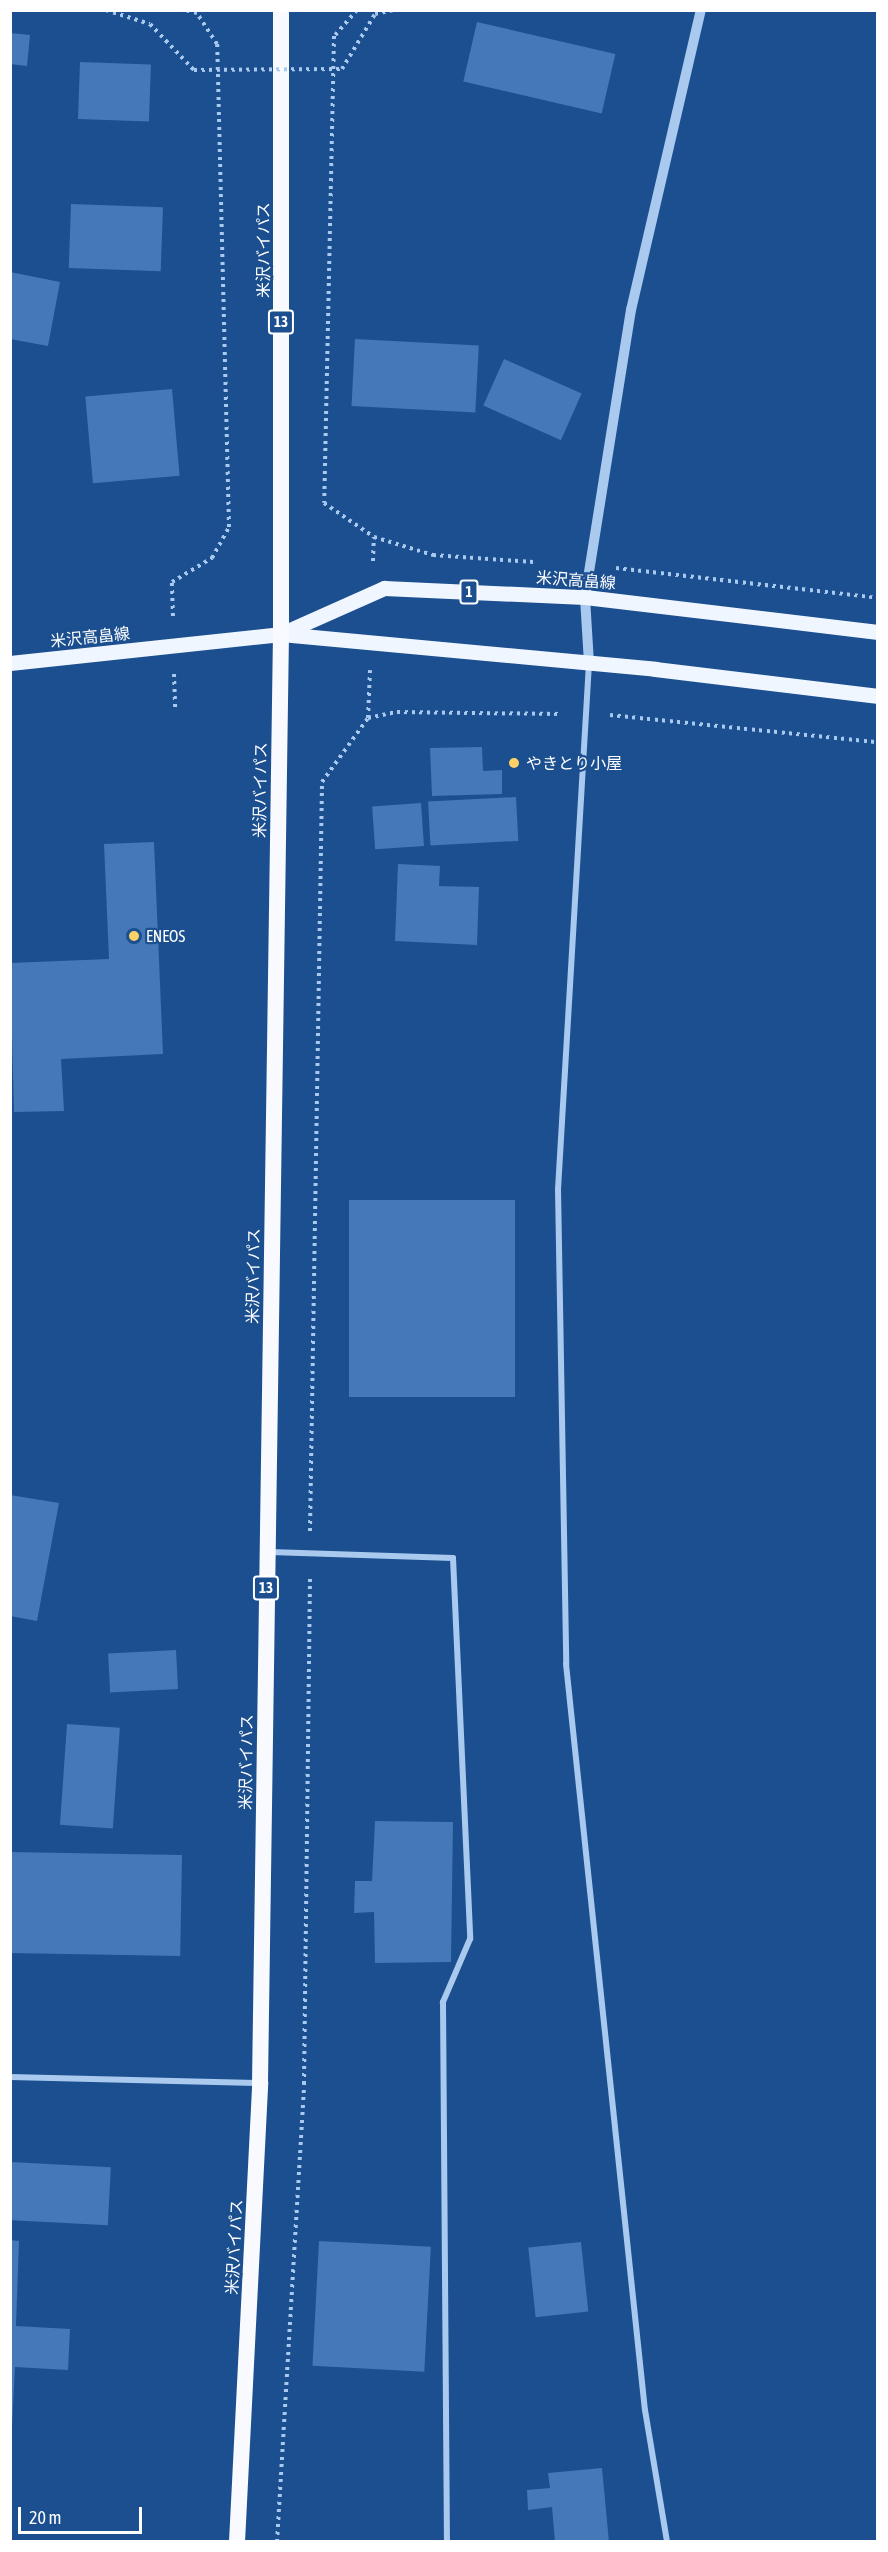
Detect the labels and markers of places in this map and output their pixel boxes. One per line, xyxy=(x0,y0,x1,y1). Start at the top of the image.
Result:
place label: やきとり小屋 xyxy=(526,753,622,773)
marker: やきとり小屋 xyxy=(507,756,521,770)
place label: ENEOS xyxy=(146,926,185,946)
marker: ENEOS xyxy=(127,929,141,943)

